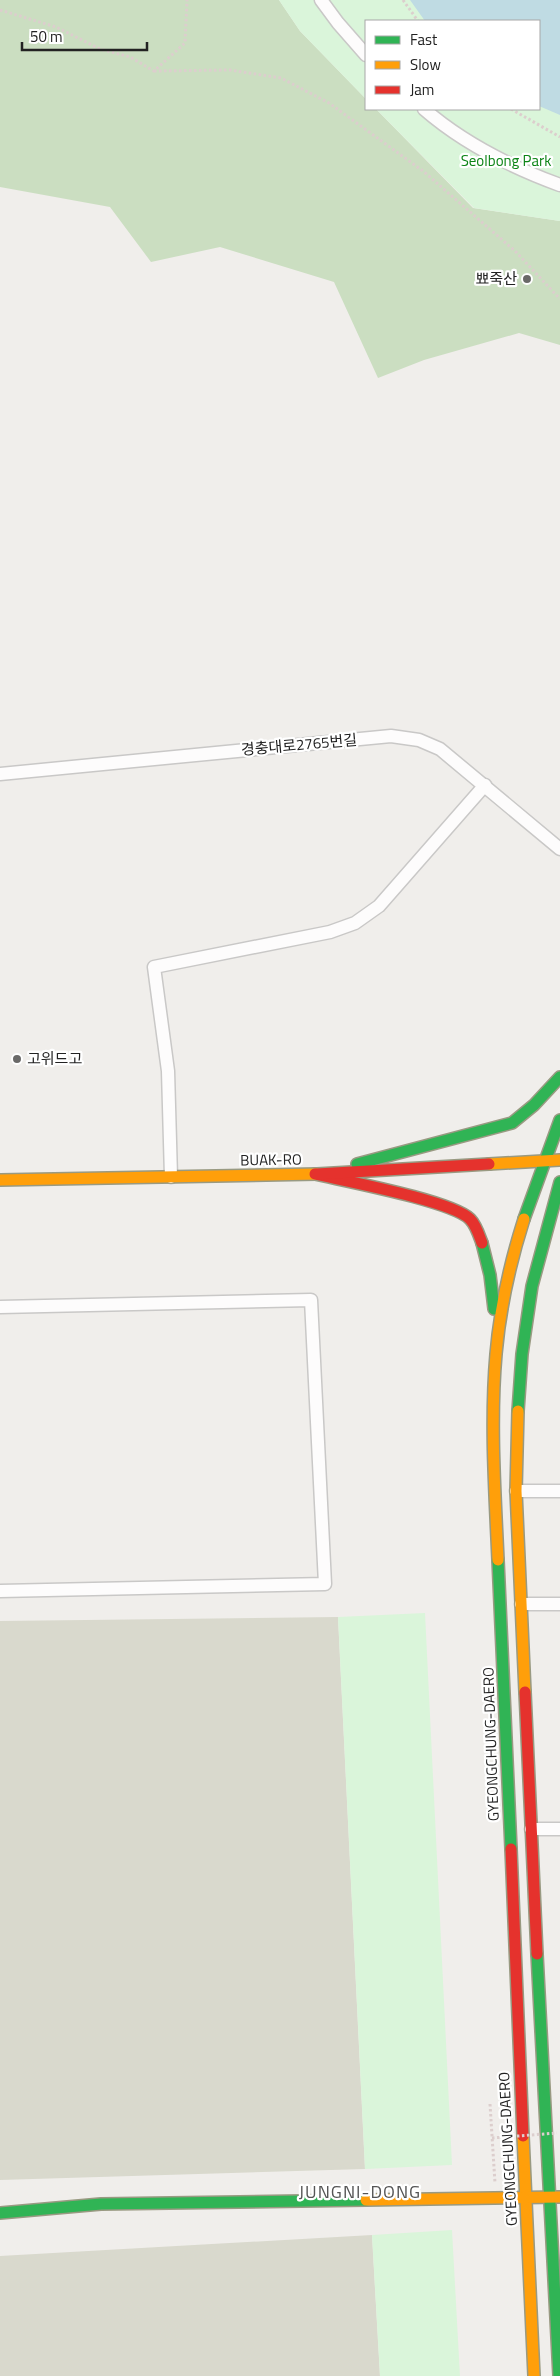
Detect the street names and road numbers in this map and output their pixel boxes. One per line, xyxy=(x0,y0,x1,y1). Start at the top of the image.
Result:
street label: 경충대로2765번길 xyxy=(240,728,358,761)
street label: BUAK-RO xyxy=(240,1147,302,1172)
street label: GYEONGCHUNG-DAERO xyxy=(476,1666,505,1821)
street label: GYEONGCHUNG-DAERO xyxy=(492,2071,523,2227)

